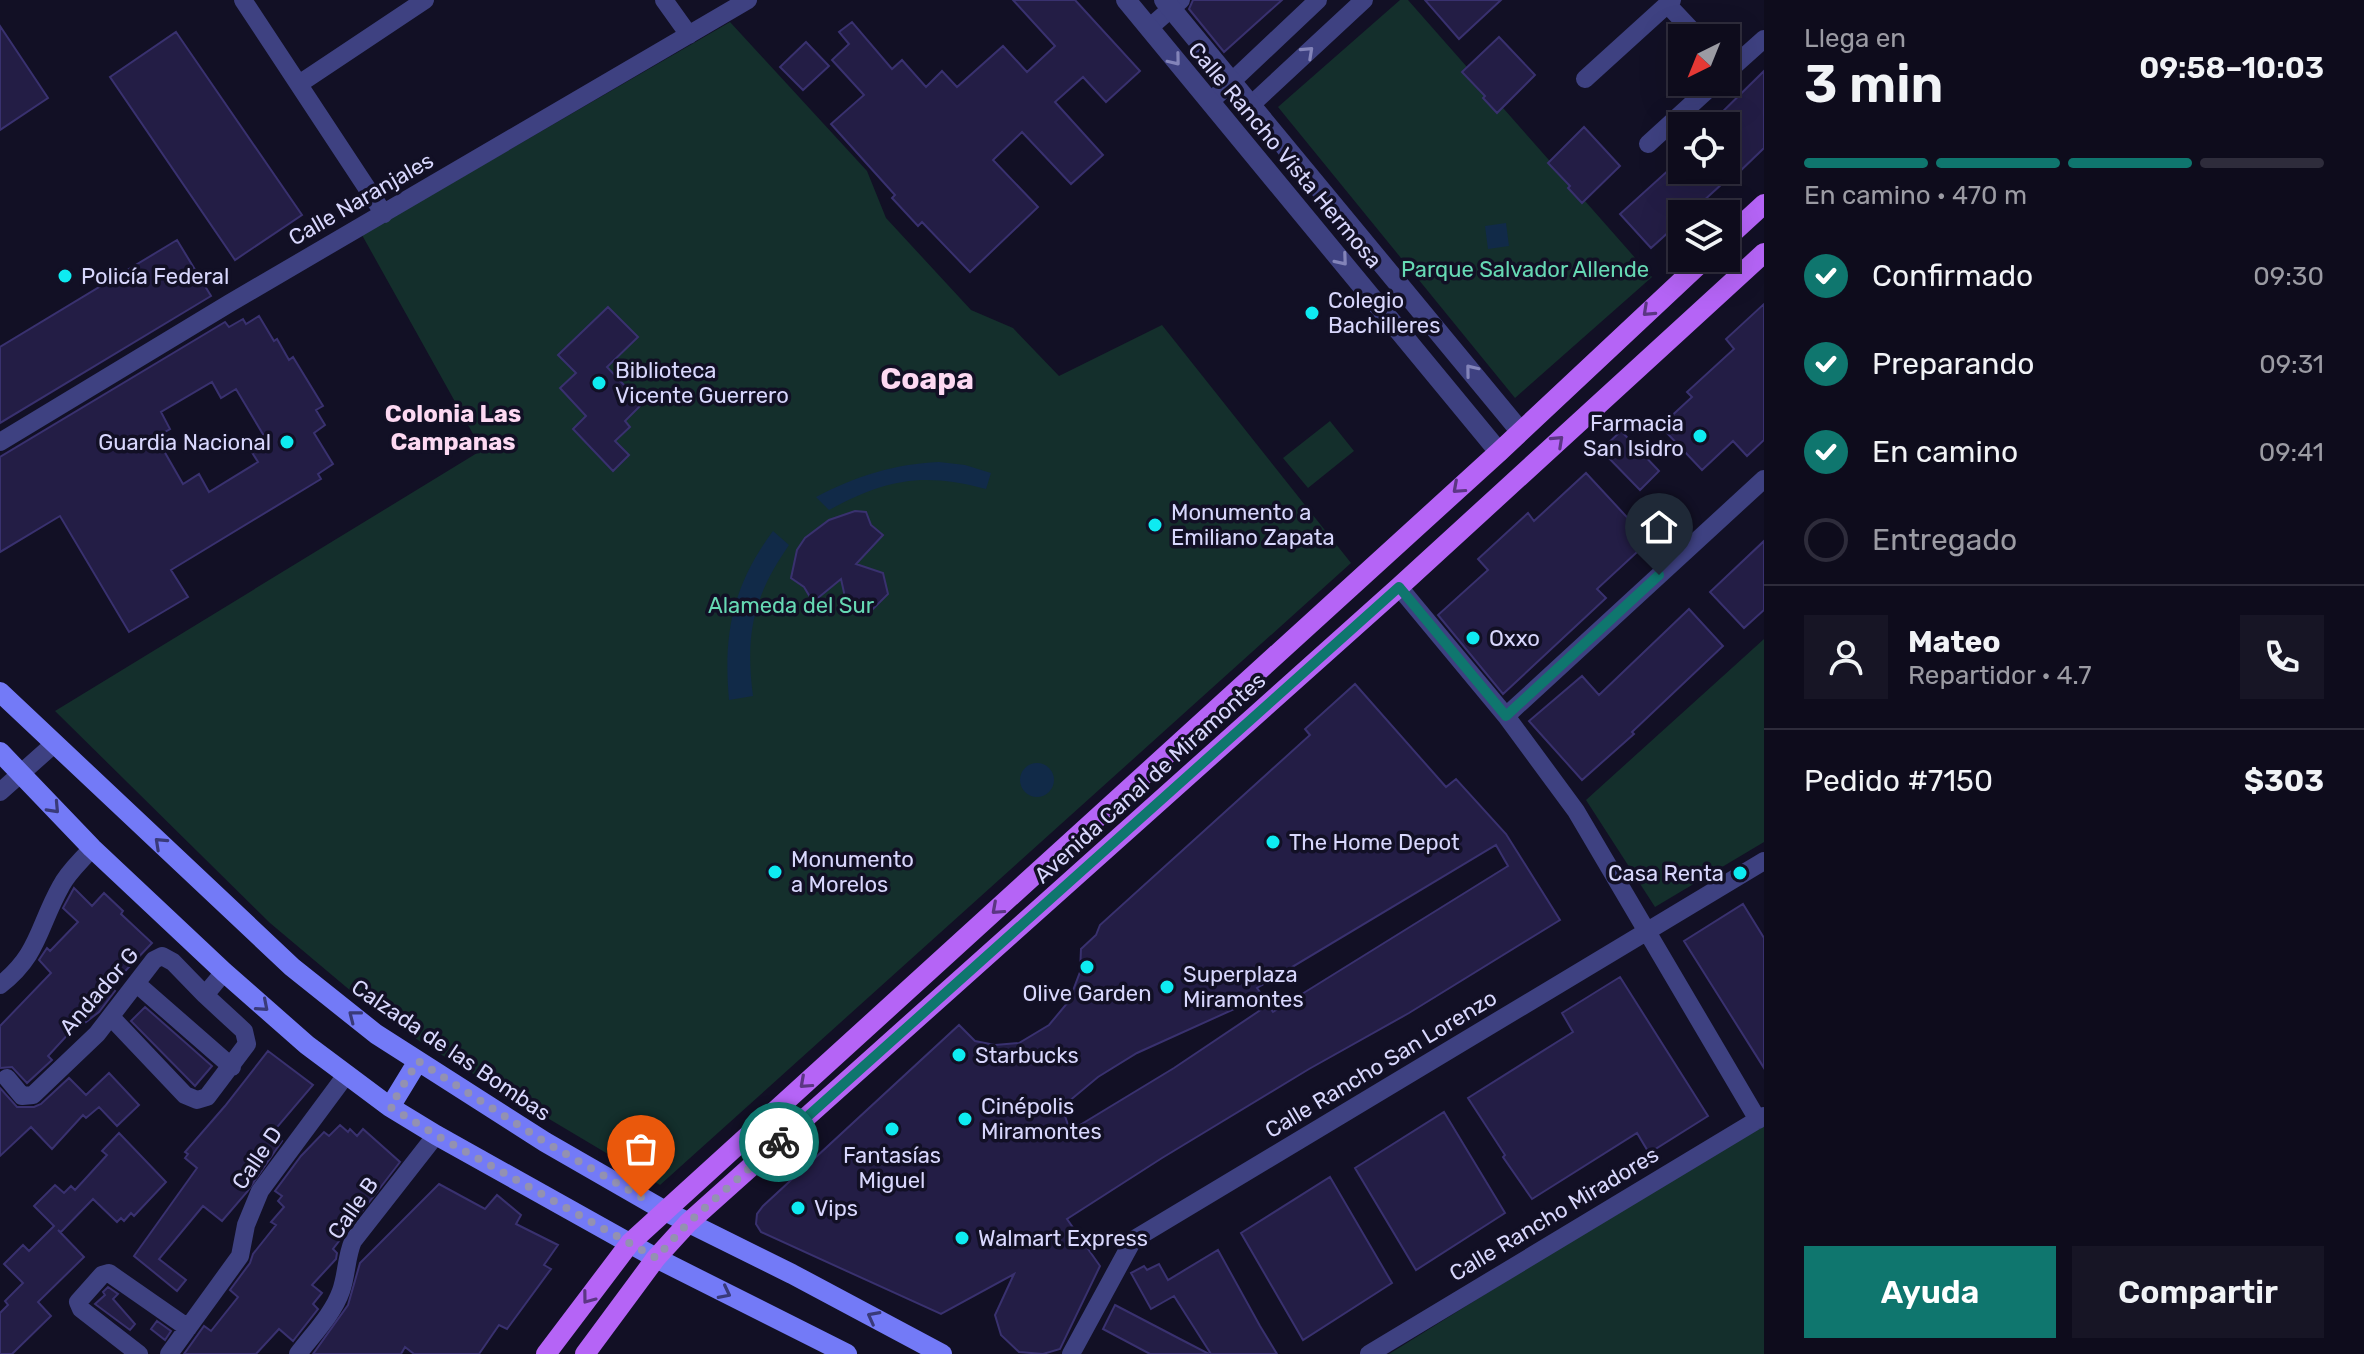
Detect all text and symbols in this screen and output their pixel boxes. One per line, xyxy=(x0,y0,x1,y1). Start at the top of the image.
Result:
text: Llega en xyxy=(1804,23,1906,54)
north arrow xyxy=(1668,24,1740,96)
map controls xyxy=(1668,24,1740,272)
street label: Calle Rancho Vista Hermosa xyxy=(1182,36,1388,274)
one-way arrow xyxy=(1299,47,1313,62)
text: 09:58–10:03 xyxy=(2139,50,2324,86)
one-way arrow xyxy=(1165,51,1180,65)
text: 3 min xyxy=(1804,53,1943,115)
button: locate xyxy=(1668,112,1740,184)
street label: Calle Naranjales xyxy=(284,147,438,251)
text: En camino · 470 m xyxy=(1804,180,2027,211)
button: layers xyxy=(1668,200,1740,272)
one-way arrow xyxy=(1332,251,1347,265)
icon: check xyxy=(1804,254,1848,298)
park label: Parque Salvador Allende xyxy=(1401,256,1649,283)
text: Confirmado xyxy=(1872,258,2033,294)
text: 09:30 xyxy=(2253,261,2324,292)
place label: Policía Federal xyxy=(81,263,229,290)
marker: Policía Federal xyxy=(56,267,74,285)
place label: Colegio Bachilleres xyxy=(1328,287,1440,339)
one-way arrow xyxy=(1643,301,1658,315)
marker: Colegio Bachilleres xyxy=(1303,304,1321,322)
icon: check xyxy=(1804,342,1848,386)
text: Preparando xyxy=(1872,346,2035,382)
text: 09:31 xyxy=(2259,349,2324,380)
place label: Biblioteca Vicente Guerrero xyxy=(615,357,789,409)
district label: Coapa xyxy=(880,361,974,397)
one-way arrow xyxy=(1466,365,1481,379)
marker: Biblioteca Vicente Guerrero xyxy=(590,374,608,392)
district label: Colonia Las Campanas xyxy=(385,400,521,456)
place label: Farmacia San Isidro xyxy=(1583,410,1684,462)
marker: Farmacia San Isidro xyxy=(1691,427,1709,445)
place label: Guardia Nacional xyxy=(98,429,271,456)
icon: check xyxy=(1804,430,1848,474)
marker: Guardia Nacional xyxy=(278,433,296,451)
text: En camino xyxy=(1872,434,2018,470)
one-way arrow xyxy=(1549,436,1563,451)
text: 09:41 xyxy=(2259,437,2324,468)
one-way arrow xyxy=(1453,479,1468,493)
pin xyxy=(1625,493,1693,575)
place label: Monumento a Emiliano Zapata xyxy=(1171,499,1335,551)
icon: home xyxy=(1637,505,1681,549)
marker: Monumento a Emiliano Zapata xyxy=(1146,516,1164,534)
text: Entregado xyxy=(1872,522,2017,558)
park label: Alameda del Sur xyxy=(708,592,875,619)
button: person xyxy=(1804,615,1888,699)
button: phone xyxy=(2240,615,2324,699)
text: Mateo xyxy=(1908,624,2001,660)
place label: Oxxo xyxy=(1489,625,1540,652)
marker: Oxxo xyxy=(1464,629,1482,647)
text: Repartidor · 4.7 xyxy=(1908,660,2091,691)
street label: Avenida Canal de Miramontes xyxy=(1029,667,1271,889)
text: Pedido #7150 xyxy=(1804,763,1993,799)
text: $303 xyxy=(2244,763,2324,799)
one-way arrow xyxy=(45,799,60,813)
place label: The Home Depot xyxy=(1289,829,1460,856)
marker: The Home Depot xyxy=(1264,833,1282,851)
one-way arrow xyxy=(155,839,170,853)
place label: Monumento a Morelos xyxy=(791,846,914,898)
place label: Casa Renta xyxy=(1608,860,1724,887)
marker: Monumento a Morelos xyxy=(766,863,784,881)
marker: Casa Renta xyxy=(1731,864,1749,882)
one-way arrow xyxy=(992,899,1007,913)
street label: Andador G xyxy=(54,942,144,1040)
marker: Olive Garden xyxy=(1078,958,1096,976)
place label: Superplaza Miramontes xyxy=(1183,961,1304,1013)
street label: Calzada de las Bombas xyxy=(346,973,556,1127)
marker: Superplaza Miramontes xyxy=(1158,978,1176,996)
place label: Olive Garden xyxy=(1022,980,1152,1007)
street label: Calle Rancho San Lorenzo xyxy=(1260,984,1502,1144)
one-way arrow xyxy=(254,996,269,1011)
one-way arrow xyxy=(348,1012,363,1026)
place label: Starbucks xyxy=(975,1042,1079,1069)
marker: Starbucks xyxy=(950,1046,968,1064)
one-way arrow xyxy=(799,1074,814,1088)
place label: Cinépolis Miramontes xyxy=(981,1093,1102,1145)
courier xyxy=(739,1102,819,1182)
marker: Cinépolis Miramontes xyxy=(956,1110,974,1128)
pin xyxy=(607,1115,675,1197)
icon: bike xyxy=(757,1120,801,1164)
marker: Fantasías Miguel xyxy=(883,1120,901,1138)
street label: Calle D xyxy=(226,1121,288,1195)
icon: bag xyxy=(619,1127,663,1171)
street label: Calle Rancho Miradores xyxy=(1445,1141,1663,1287)
place label: Fantasías Miguel xyxy=(843,1142,941,1194)
street label: Calle B xyxy=(322,1172,384,1244)
place label: Vips xyxy=(814,1195,858,1222)
marker: Vips xyxy=(789,1199,807,1217)
place label: Walmart Express xyxy=(978,1225,1148,1252)
marker: Walmart Express xyxy=(953,1229,971,1247)
button: Ayuda xyxy=(1804,1246,2056,1338)
button: Compartir xyxy=(2072,1246,2324,1338)
one-way arrow xyxy=(717,1283,732,1299)
one-way arrow xyxy=(584,1290,598,1304)
one-way arrow xyxy=(867,1312,881,1327)

